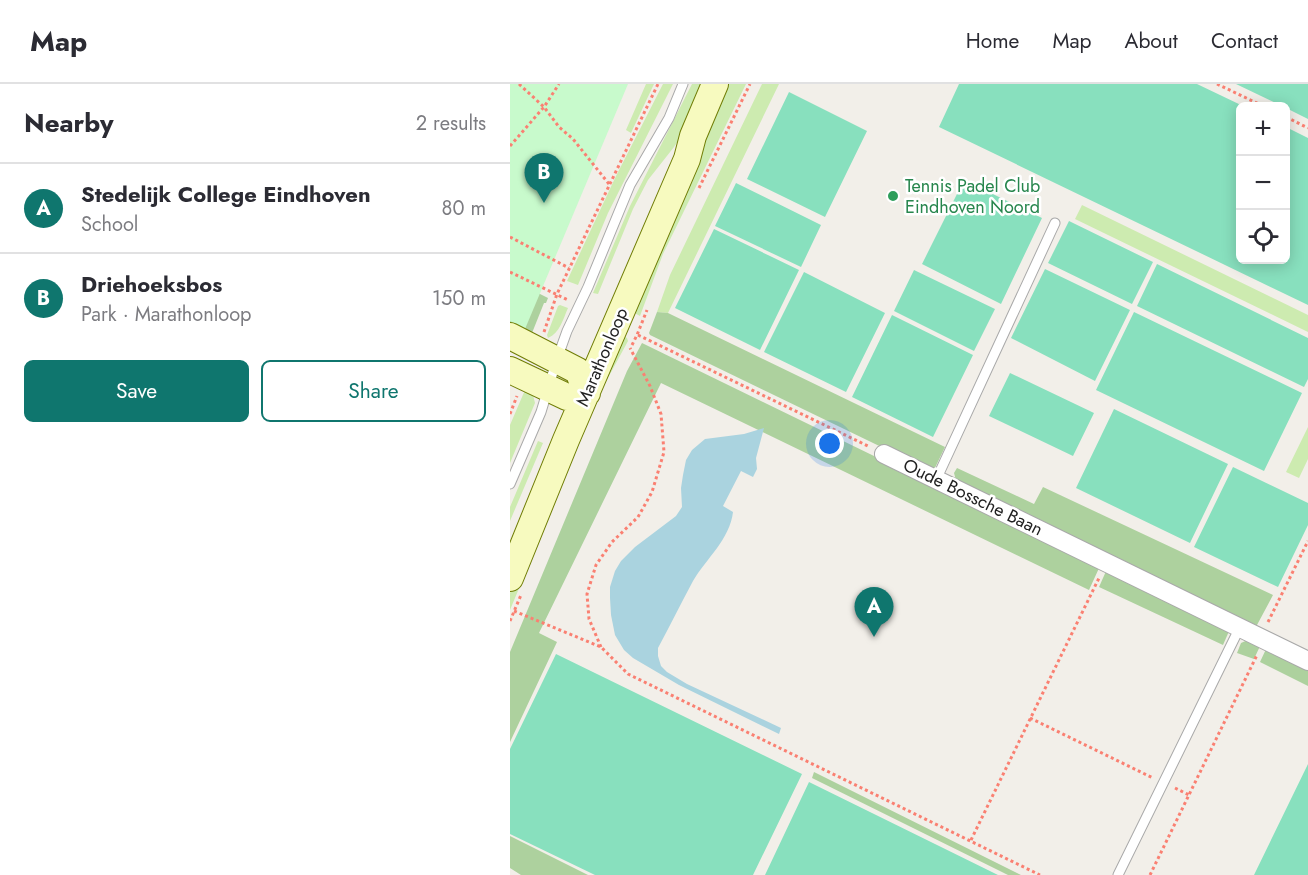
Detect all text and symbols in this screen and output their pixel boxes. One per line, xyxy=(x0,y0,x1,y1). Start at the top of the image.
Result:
text: Map xyxy=(30,21,87,62)
text: Home xyxy=(966,26,1019,56)
text: Map xyxy=(1052,26,1092,56)
text: About xyxy=(1125,26,1178,56)
text: Contact xyxy=(1211,26,1278,56)
map controls xyxy=(1236,102,1290,264)
button: + xyxy=(1236,102,1290,156)
text: Nearby xyxy=(24,104,113,142)
text: 2 results xyxy=(416,109,486,138)
pin: B xyxy=(525,154,564,203)
button: − xyxy=(1236,156,1290,210)
place label: Tennis Padel Club Eindhoven Noord xyxy=(905,173,1040,220)
text: Stedelijk College Eindhoven xyxy=(81,178,371,210)
marker: Tennis Padel Club Eindhoven Noord xyxy=(886,189,900,203)
text: A xyxy=(36,194,51,223)
text: 80 m xyxy=(441,194,486,223)
text: School xyxy=(81,210,138,239)
button: locate xyxy=(1236,210,1290,264)
text: Driehoeksbos xyxy=(81,268,222,300)
text: B xyxy=(37,284,50,313)
text: 150 m xyxy=(432,284,486,313)
text: Park · Marathonloop xyxy=(81,300,252,329)
street label: Marathonloop xyxy=(569,304,635,410)
button: Save xyxy=(24,360,249,422)
button: Share xyxy=(261,360,486,422)
your location xyxy=(815,429,844,458)
street label: Oude Bossche Baan xyxy=(899,452,1047,542)
pin: A xyxy=(854,588,894,637)

